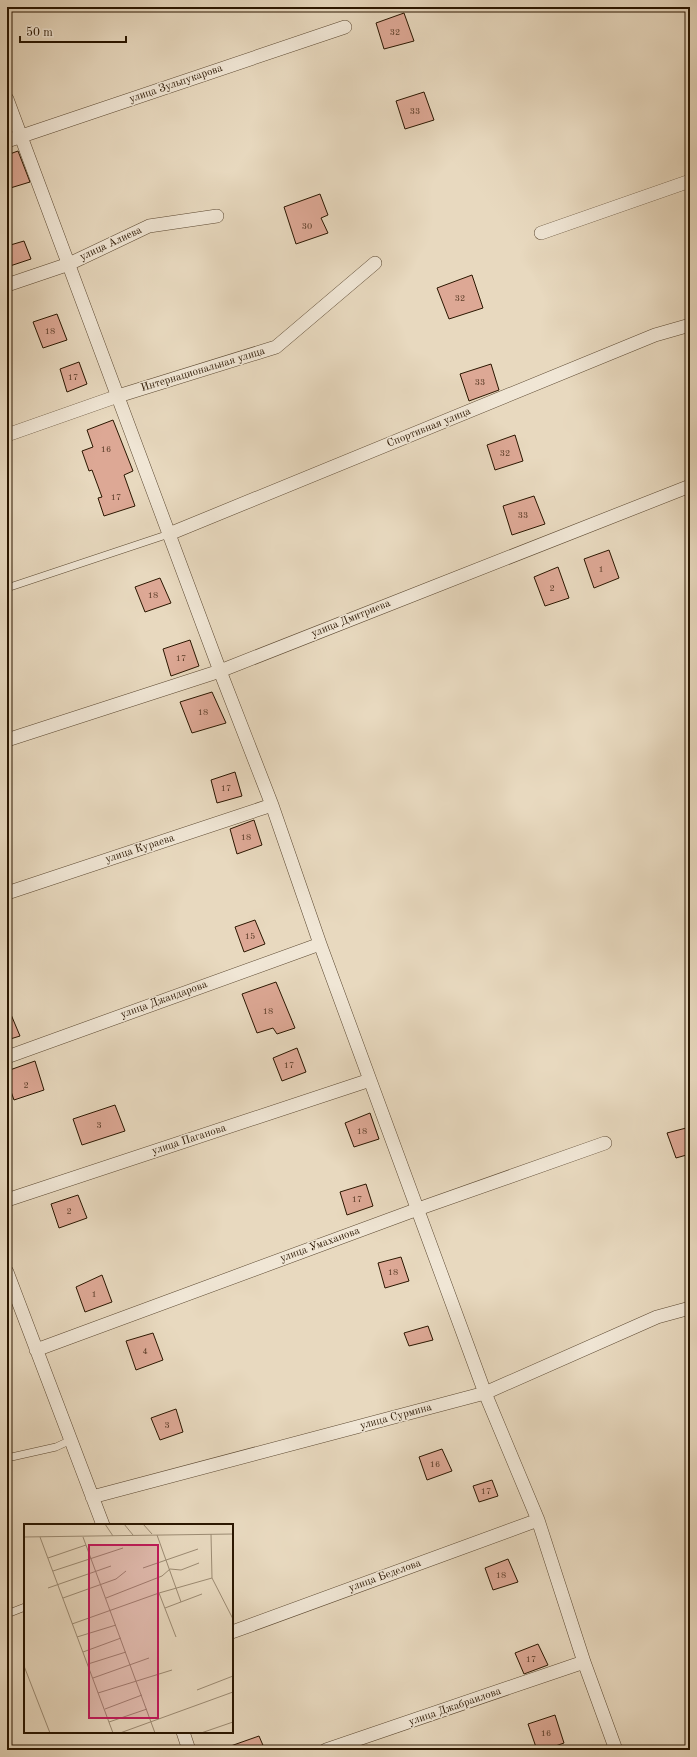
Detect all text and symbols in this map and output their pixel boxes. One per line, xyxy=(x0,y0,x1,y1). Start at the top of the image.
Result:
scale bar xyxy=(20,18,126,44)
text: 50 m xyxy=(26,26,53,39)
house number: 32 xyxy=(390,28,400,37)
street label: улица Зульпукарова xyxy=(128,63,225,105)
house number: 33 xyxy=(410,107,420,116)
house number: 30 xyxy=(302,222,312,231)
street label: улица Алиева xyxy=(78,225,144,263)
house number: 32 xyxy=(455,294,465,303)
house number: 18 xyxy=(45,327,55,336)
street label: Интернациональная улица xyxy=(140,346,267,394)
house number: 17 xyxy=(68,373,78,382)
house number: 33 xyxy=(475,378,485,387)
street label: Спортивная улица xyxy=(386,406,473,450)
house number: 16 xyxy=(101,445,111,454)
house number: 32 xyxy=(500,449,510,458)
house number: 17 xyxy=(111,493,121,502)
house number: 33 xyxy=(518,511,528,520)
house number: 1 xyxy=(598,565,604,574)
house number: 2 xyxy=(549,584,555,593)
house number: 18 xyxy=(148,591,158,600)
street label: улица Дмитриева xyxy=(310,598,393,640)
house number: 17 xyxy=(176,654,186,663)
house number: 18 xyxy=(198,708,208,717)
house number: 17 xyxy=(221,784,231,793)
street label: улица Кураева xyxy=(104,832,176,865)
house number: 18 xyxy=(241,833,251,842)
house number: 15 xyxy=(245,932,255,941)
street label: улица Джандарова xyxy=(119,979,209,1021)
house number: 18 xyxy=(263,1007,273,1016)
house number: 17 xyxy=(284,1061,294,1070)
house number: 2 xyxy=(23,1081,29,1090)
house number: 3 xyxy=(96,1121,102,1130)
street label: улица Паганова xyxy=(150,1123,228,1157)
house number: 18 xyxy=(357,1127,367,1136)
house number: 17 xyxy=(352,1195,362,1204)
house number: 2 xyxy=(66,1207,72,1216)
street label: улица Умаханова xyxy=(279,1225,362,1265)
house number: 18 xyxy=(388,1268,398,1277)
house number: 1 xyxy=(91,1290,97,1299)
house number: 4 xyxy=(142,1347,148,1356)
street label: улица Сурмина xyxy=(359,1402,434,1432)
house number: 3 xyxy=(164,1421,170,1430)
house number: 16 xyxy=(430,1460,440,1469)
house number: 17 xyxy=(481,1487,491,1496)
inset map xyxy=(24,1524,233,1733)
street label: улица Беделова xyxy=(347,1558,423,1594)
house number: 18 xyxy=(496,1571,506,1580)
house number: 17 xyxy=(526,1655,536,1664)
street label: улица Джабраилова xyxy=(407,1686,503,1728)
house number: 16 xyxy=(541,1729,551,1738)

